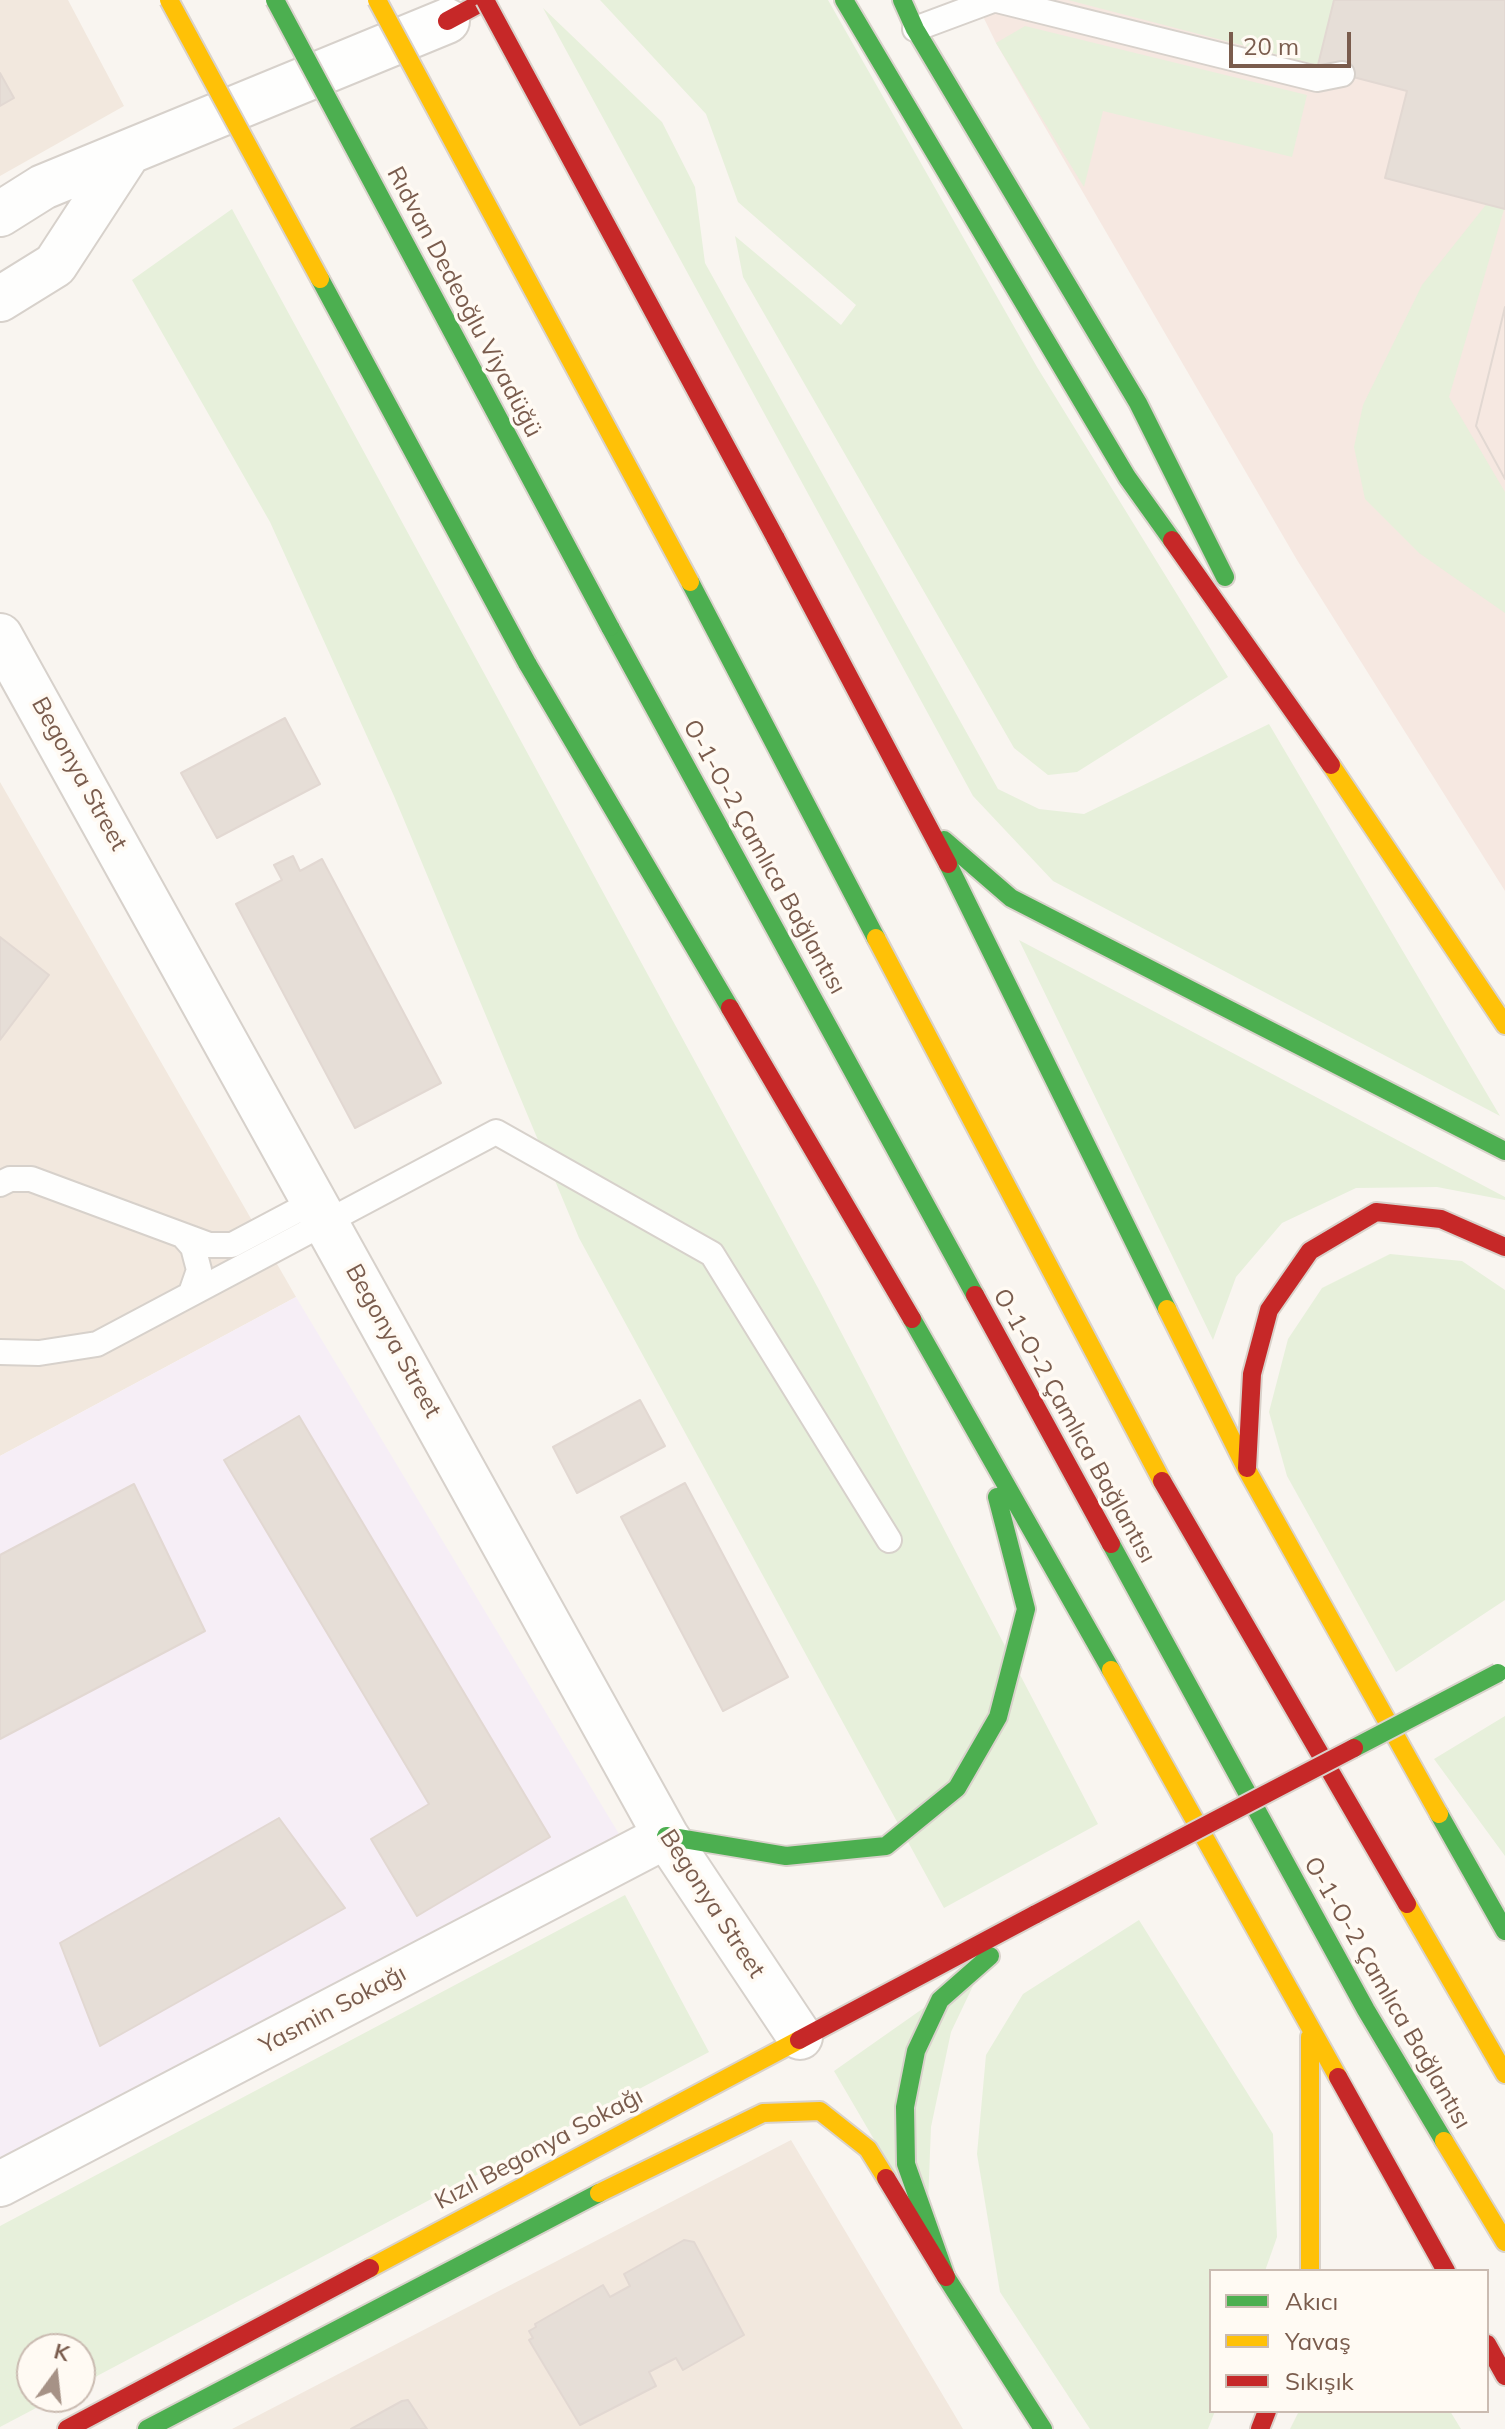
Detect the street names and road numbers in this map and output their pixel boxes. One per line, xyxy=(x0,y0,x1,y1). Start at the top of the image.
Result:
street label: Rıdvan Dedeoğlu Viyadüğü xyxy=(380,162,548,442)
street label: Begonya Street xyxy=(25,692,133,856)
street label: O-1-O-2 Çamlıca Bağlantısı xyxy=(676,715,852,999)
street label: Begonya Street xyxy=(339,1259,447,1423)
street label: O-1-O-2 Çamlıca Bağlantısı xyxy=(986,1284,1162,1568)
street label: Begonya Street xyxy=(653,1824,771,1984)
street label: O-1-O-2 Çamlıca Bağlantısı xyxy=(1297,1852,1477,2134)
street label: Yasmin Sokağı xyxy=(255,1959,411,2061)
street label: Kızıl Begonya Sokağı xyxy=(430,2082,648,2216)

